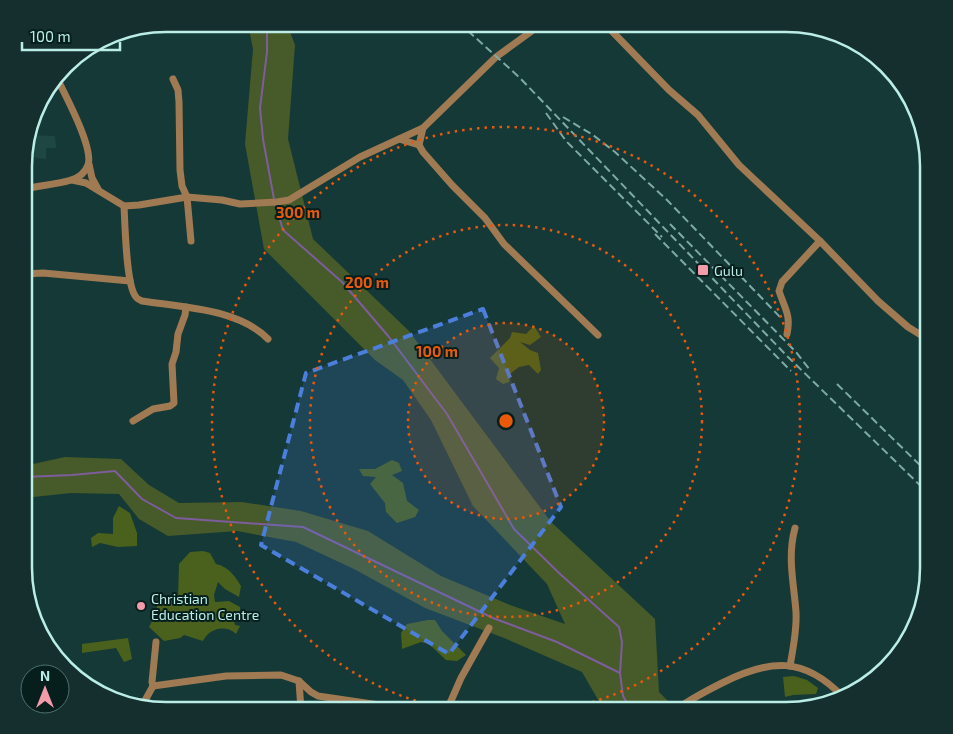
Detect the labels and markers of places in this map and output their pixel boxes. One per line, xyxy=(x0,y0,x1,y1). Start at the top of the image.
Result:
place label: Gulu xyxy=(714,262,743,279)
marker: Gulu xyxy=(696,263,710,277)
centre of rings xyxy=(497,412,515,430)
place label: Christian Education Centre xyxy=(151,590,259,623)
marker: Christian Education Centre xyxy=(135,600,147,612)

